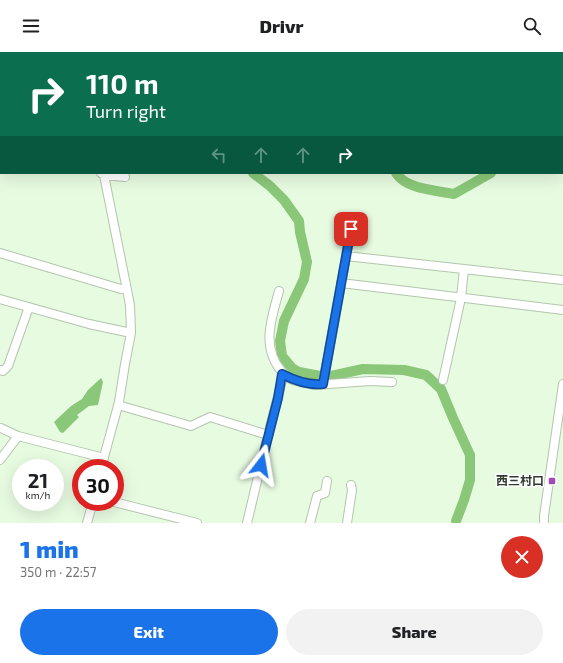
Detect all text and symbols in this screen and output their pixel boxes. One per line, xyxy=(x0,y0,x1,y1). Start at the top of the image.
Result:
icon: menu xyxy=(20,15,42,37)
text: Drivr xyxy=(259,15,304,37)
icon: search xyxy=(521,15,543,37)
text: 110 m xyxy=(86,66,159,100)
icon: right xyxy=(20,68,72,120)
text: Turn right xyxy=(86,100,166,122)
icon: left xyxy=(208,144,230,166)
icon: ahead xyxy=(250,144,272,166)
icon: ahead xyxy=(292,144,314,166)
icon: right xyxy=(334,144,356,166)
pin xyxy=(334,212,368,246)
icon: arrive xyxy=(340,218,362,240)
position arrow xyxy=(240,444,282,486)
speed limit sign: 30 xyxy=(72,459,124,511)
text: 21 xyxy=(28,468,48,492)
place label: 西三村口 xyxy=(496,473,544,487)
marker: 西三村口 xyxy=(547,476,557,486)
text: km/h xyxy=(26,489,50,501)
text: 1 min xyxy=(20,534,79,563)
button: close xyxy=(501,536,543,578)
text: 350 m · 22:57 xyxy=(20,564,97,580)
button: Exit xyxy=(20,609,278,655)
button: Share xyxy=(286,609,543,655)

